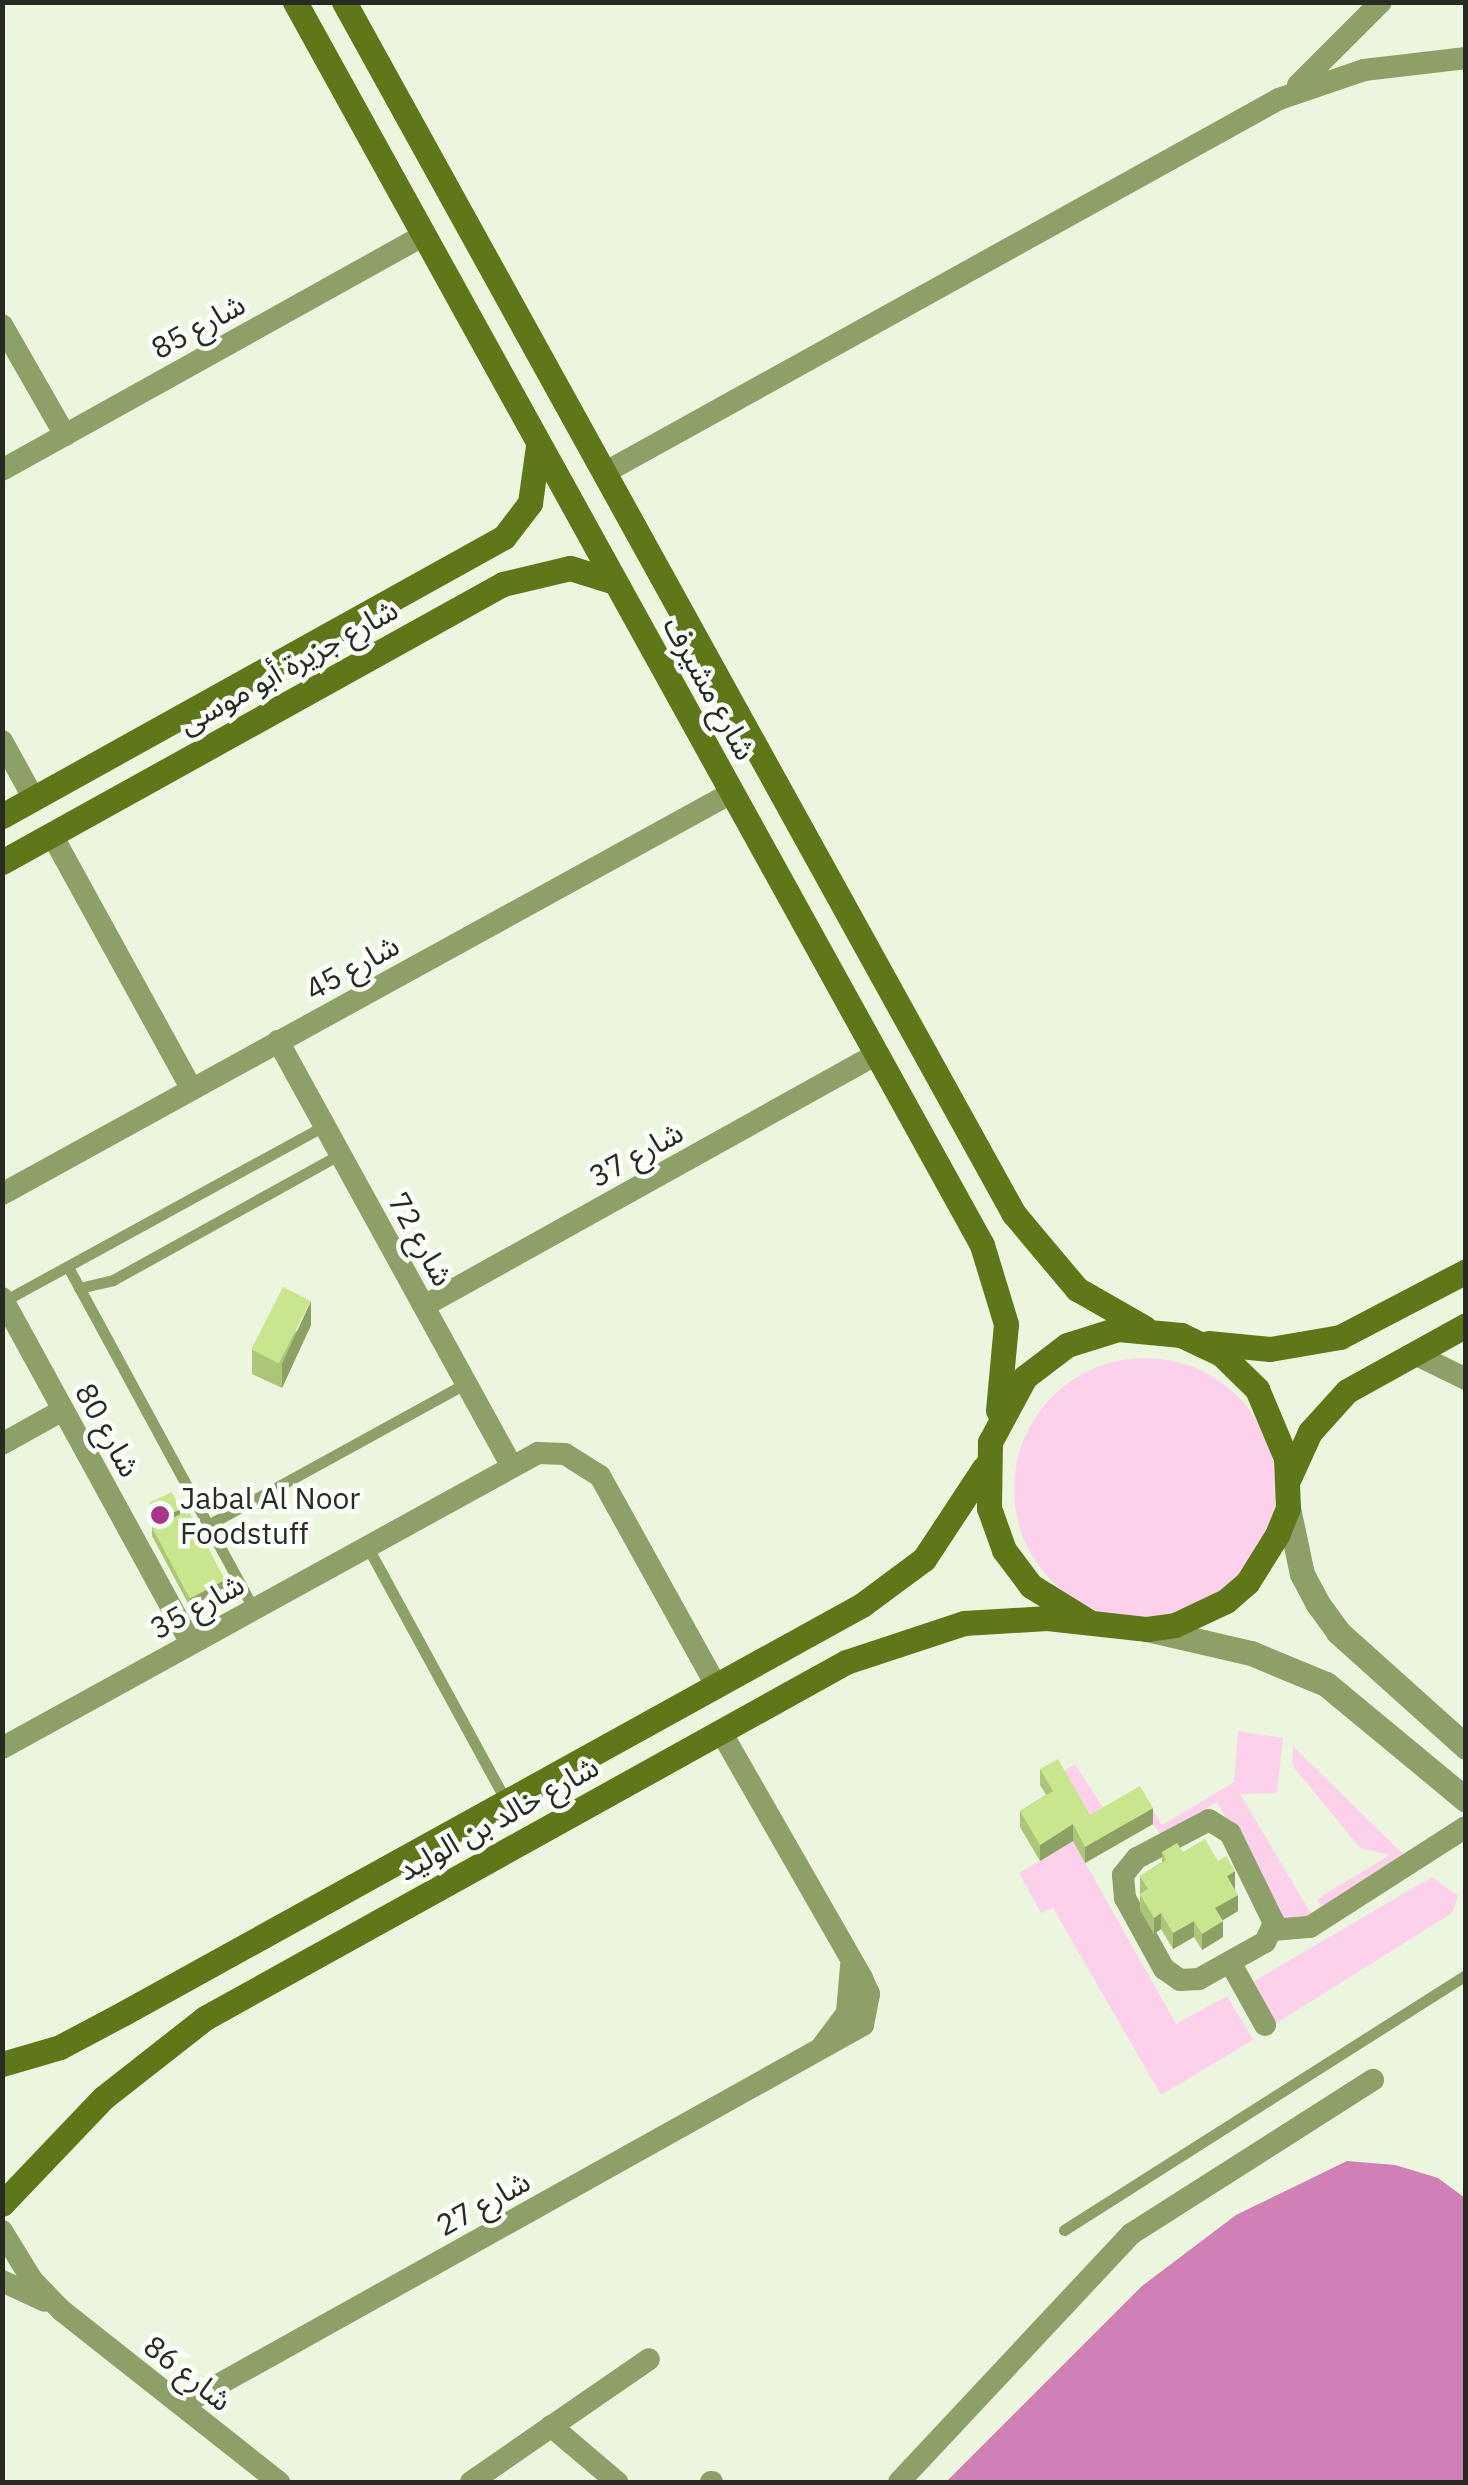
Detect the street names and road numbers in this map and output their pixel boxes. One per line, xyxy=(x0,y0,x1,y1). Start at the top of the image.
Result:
street label: شارع 85 xyxy=(145,286,251,366)
street label: شارع جزيرة أبو موسى xyxy=(172,591,404,741)
street label: شارع مشيرف xyxy=(656,610,764,766)
street label: شارع 45 xyxy=(299,927,405,1007)
street label: شارع 37 xyxy=(583,1114,689,1194)
street label: شارع 72 xyxy=(381,1186,461,1292)
street label: شارع 80 xyxy=(68,1377,148,1483)
street label: شارع 35 xyxy=(144,1566,250,1646)
street label: شارع خالد بن الوليد xyxy=(391,1748,605,1888)
street label: شارع 27 xyxy=(430,2163,536,2243)
street label: شارع 86 xyxy=(137,2328,239,2418)

